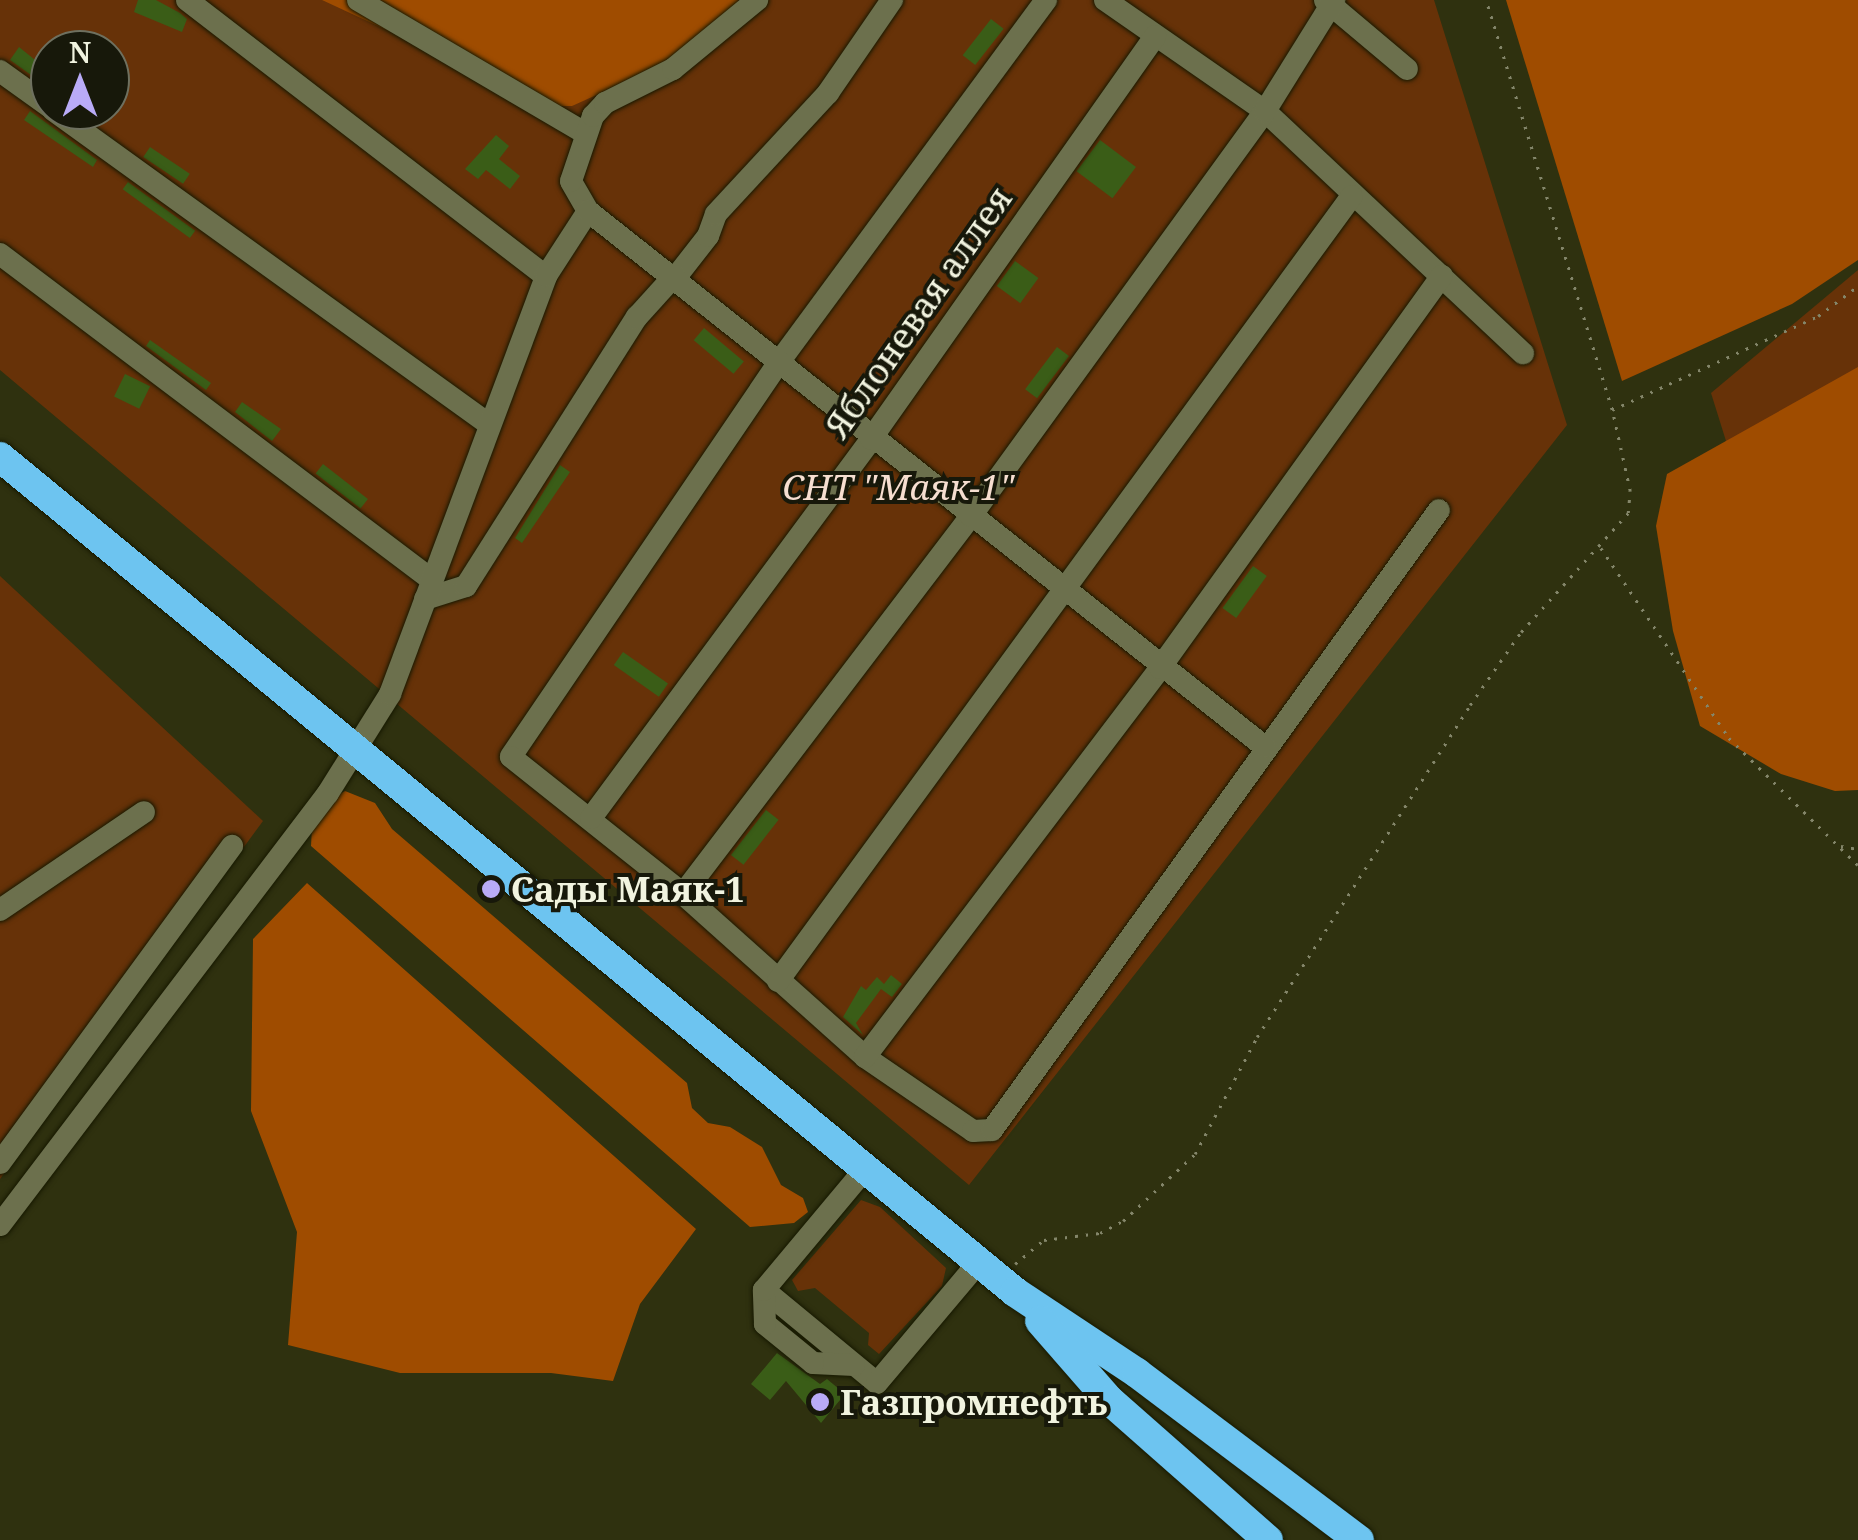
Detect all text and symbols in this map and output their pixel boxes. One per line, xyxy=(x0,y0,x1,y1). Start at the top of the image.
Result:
north arrow xyxy=(30,30,130,130)
text: N xyxy=(69,33,91,71)
street label: Яблоневая аллея xyxy=(816,178,1020,446)
park label: СНТ "Маяк-1" xyxy=(782,466,1014,508)
place label: Сады Маяк-1 xyxy=(511,868,745,910)
marker: Сады Маяк-1 xyxy=(480,878,502,900)
place label: Газпромнефть xyxy=(840,1381,1107,1423)
marker: Газпромнефть xyxy=(809,1391,831,1413)

